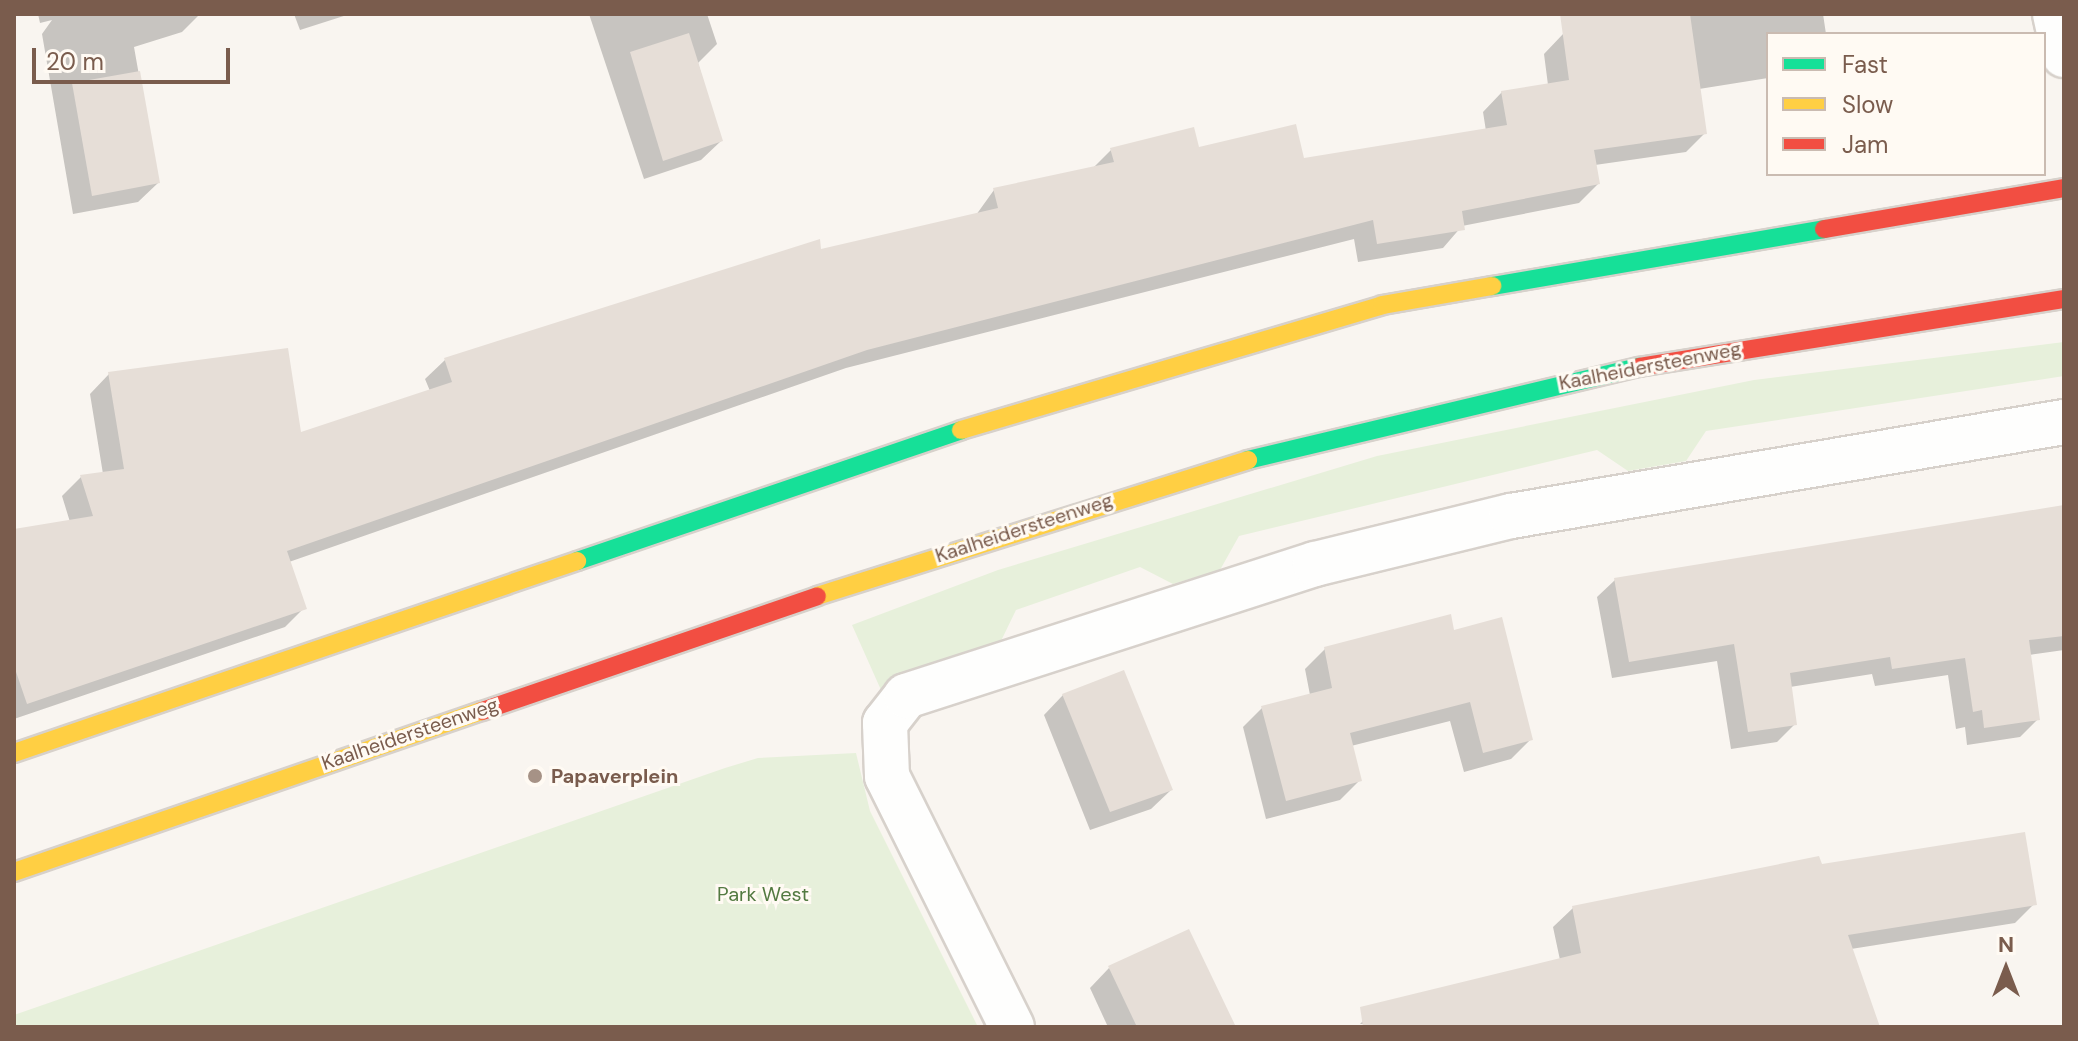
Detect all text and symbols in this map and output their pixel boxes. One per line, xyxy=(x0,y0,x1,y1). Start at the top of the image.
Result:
scale bar xyxy=(36,32,234,82)
legend xyxy=(1766,32,2046,176)
text: 20 m xyxy=(46,46,104,77)
text: Fast xyxy=(1842,49,1888,80)
text: Slow xyxy=(1842,89,1893,120)
text: Jam xyxy=(1842,129,1888,160)
street label: Kaalheidersteenweg xyxy=(1557,337,1743,395)
street label: Kaalheidersteenweg xyxy=(932,488,1116,568)
street label: Kaalheidersteenweg xyxy=(319,693,501,775)
place label: Papaverplein xyxy=(551,764,678,788)
marker: Papaverplein xyxy=(526,767,544,785)
park label: Park West xyxy=(717,882,809,906)
north arrow xyxy=(1966,929,2046,1009)
text: N xyxy=(1998,930,2014,959)

